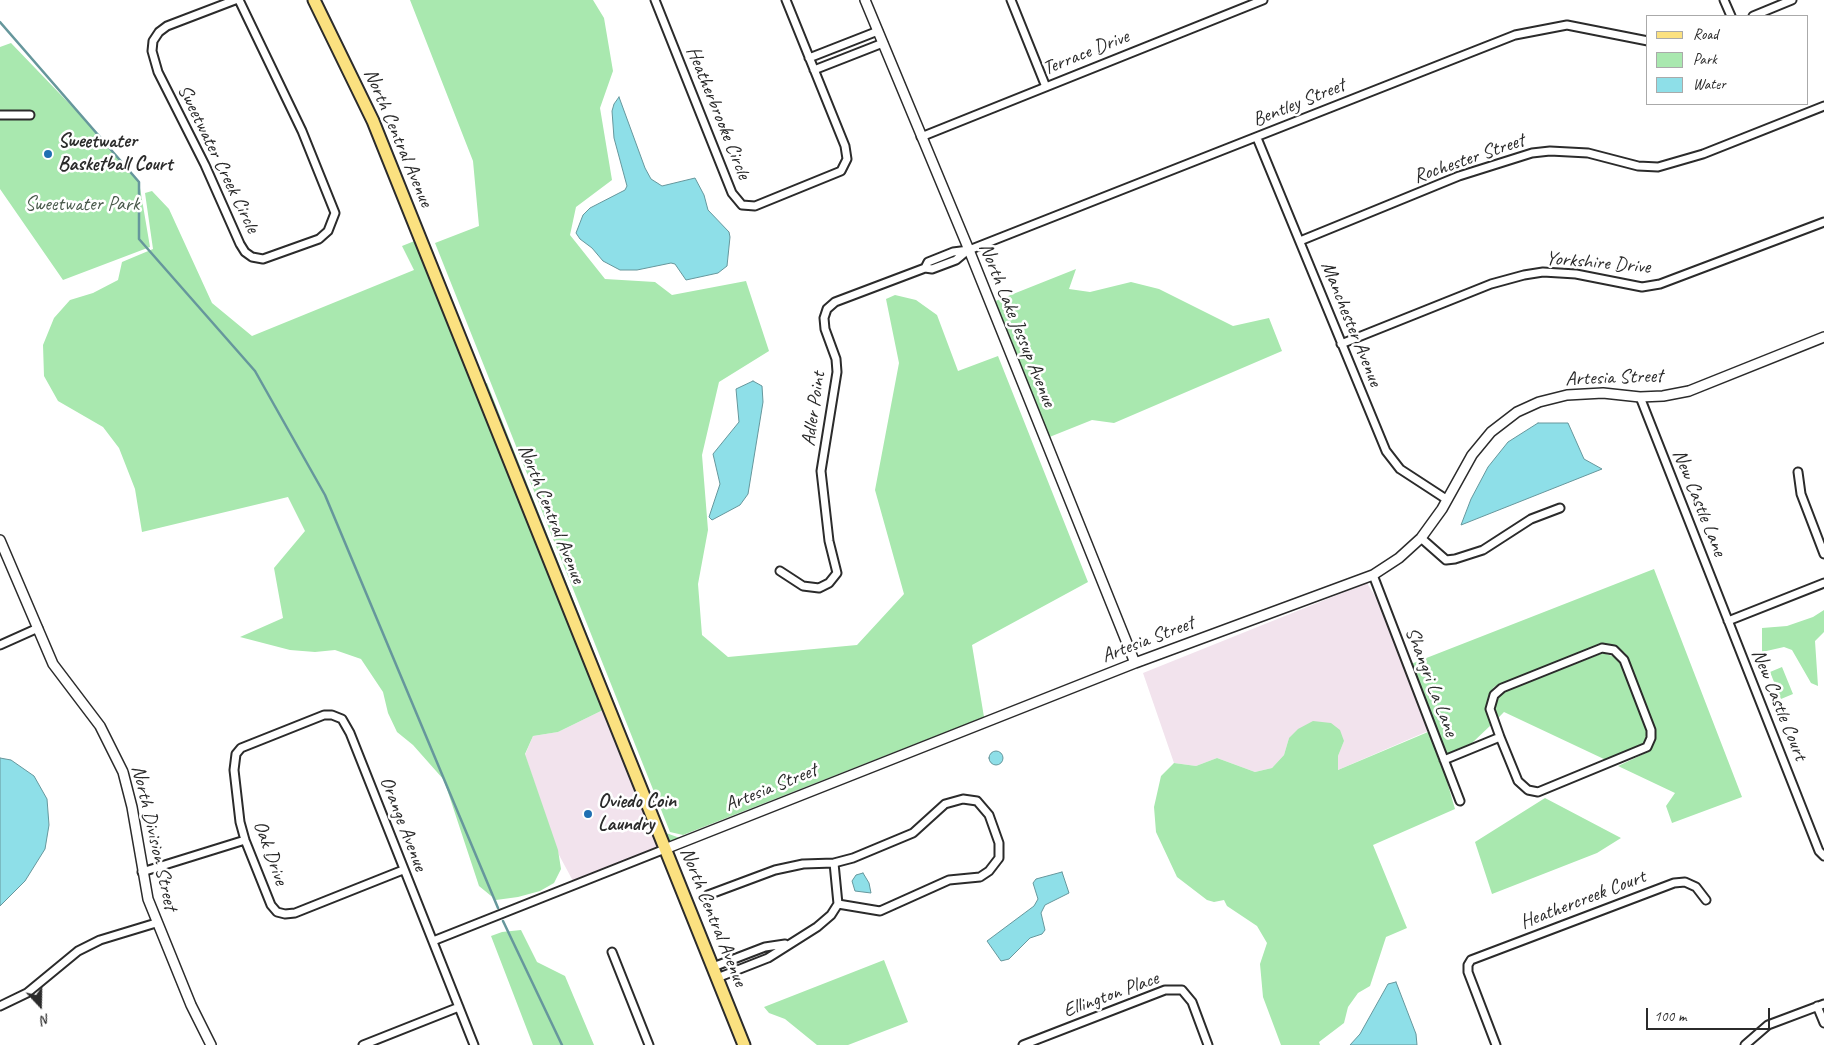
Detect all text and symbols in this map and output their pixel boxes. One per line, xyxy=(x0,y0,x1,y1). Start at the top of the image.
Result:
legend xyxy=(1646,15,1809,105)
street label: Terrace Drive xyxy=(1039,25,1133,81)
text: Road xyxy=(1693,25,1718,44)
street label: Heatherbrooke Circle xyxy=(680,43,756,183)
text: Park xyxy=(1693,50,1717,69)
street label: North Central Avenue xyxy=(358,65,438,211)
street label: Bentley Street xyxy=(1249,74,1349,132)
text: Water xyxy=(1693,75,1726,94)
street label: Sweetwater Creek Circle xyxy=(172,81,264,237)
street label: Rochester Street xyxy=(1410,129,1528,189)
place label: Sweetwater Basketball Court xyxy=(58,130,172,177)
marker: Sweetwater Basketball Court xyxy=(42,148,54,160)
park label: Sweetwater Park xyxy=(25,193,139,217)
street label: North Lake Jessup Avenue xyxy=(973,240,1061,410)
street label: Yorkshire Drive xyxy=(1545,246,1651,280)
street label: Manchester Avenue xyxy=(1315,258,1387,390)
street label: Artesia Street xyxy=(1565,364,1663,392)
street label: Adler Point xyxy=(797,370,831,448)
street label: North Central Avenue xyxy=(512,441,590,587)
street label: New Castle Lane xyxy=(1667,446,1731,560)
street label: Artesia Street xyxy=(1098,611,1198,669)
street label: Shangri La Lane xyxy=(1399,624,1463,740)
street label: New Castle Court xyxy=(1746,646,1812,764)
street label: Artesia Street xyxy=(721,759,821,817)
street label: North Division Street xyxy=(126,763,182,913)
street label: Orange Avenue xyxy=(374,773,432,875)
place label: Oviedo Coin Laundry xyxy=(598,790,676,837)
marker: Oviedo Coin Laundry xyxy=(582,808,594,820)
street label: Oak Drive xyxy=(247,818,293,888)
street label: North Central Avenue xyxy=(674,844,752,990)
street label: Heathercreek Court xyxy=(1517,865,1649,935)
street label: Ellington Place xyxy=(1060,967,1162,1023)
north arrow xyxy=(15,980,65,1030)
scale bar xyxy=(1649,998,1773,1030)
text: 100 m xyxy=(1654,1007,1686,1026)
text: N xyxy=(38,1010,53,1029)

